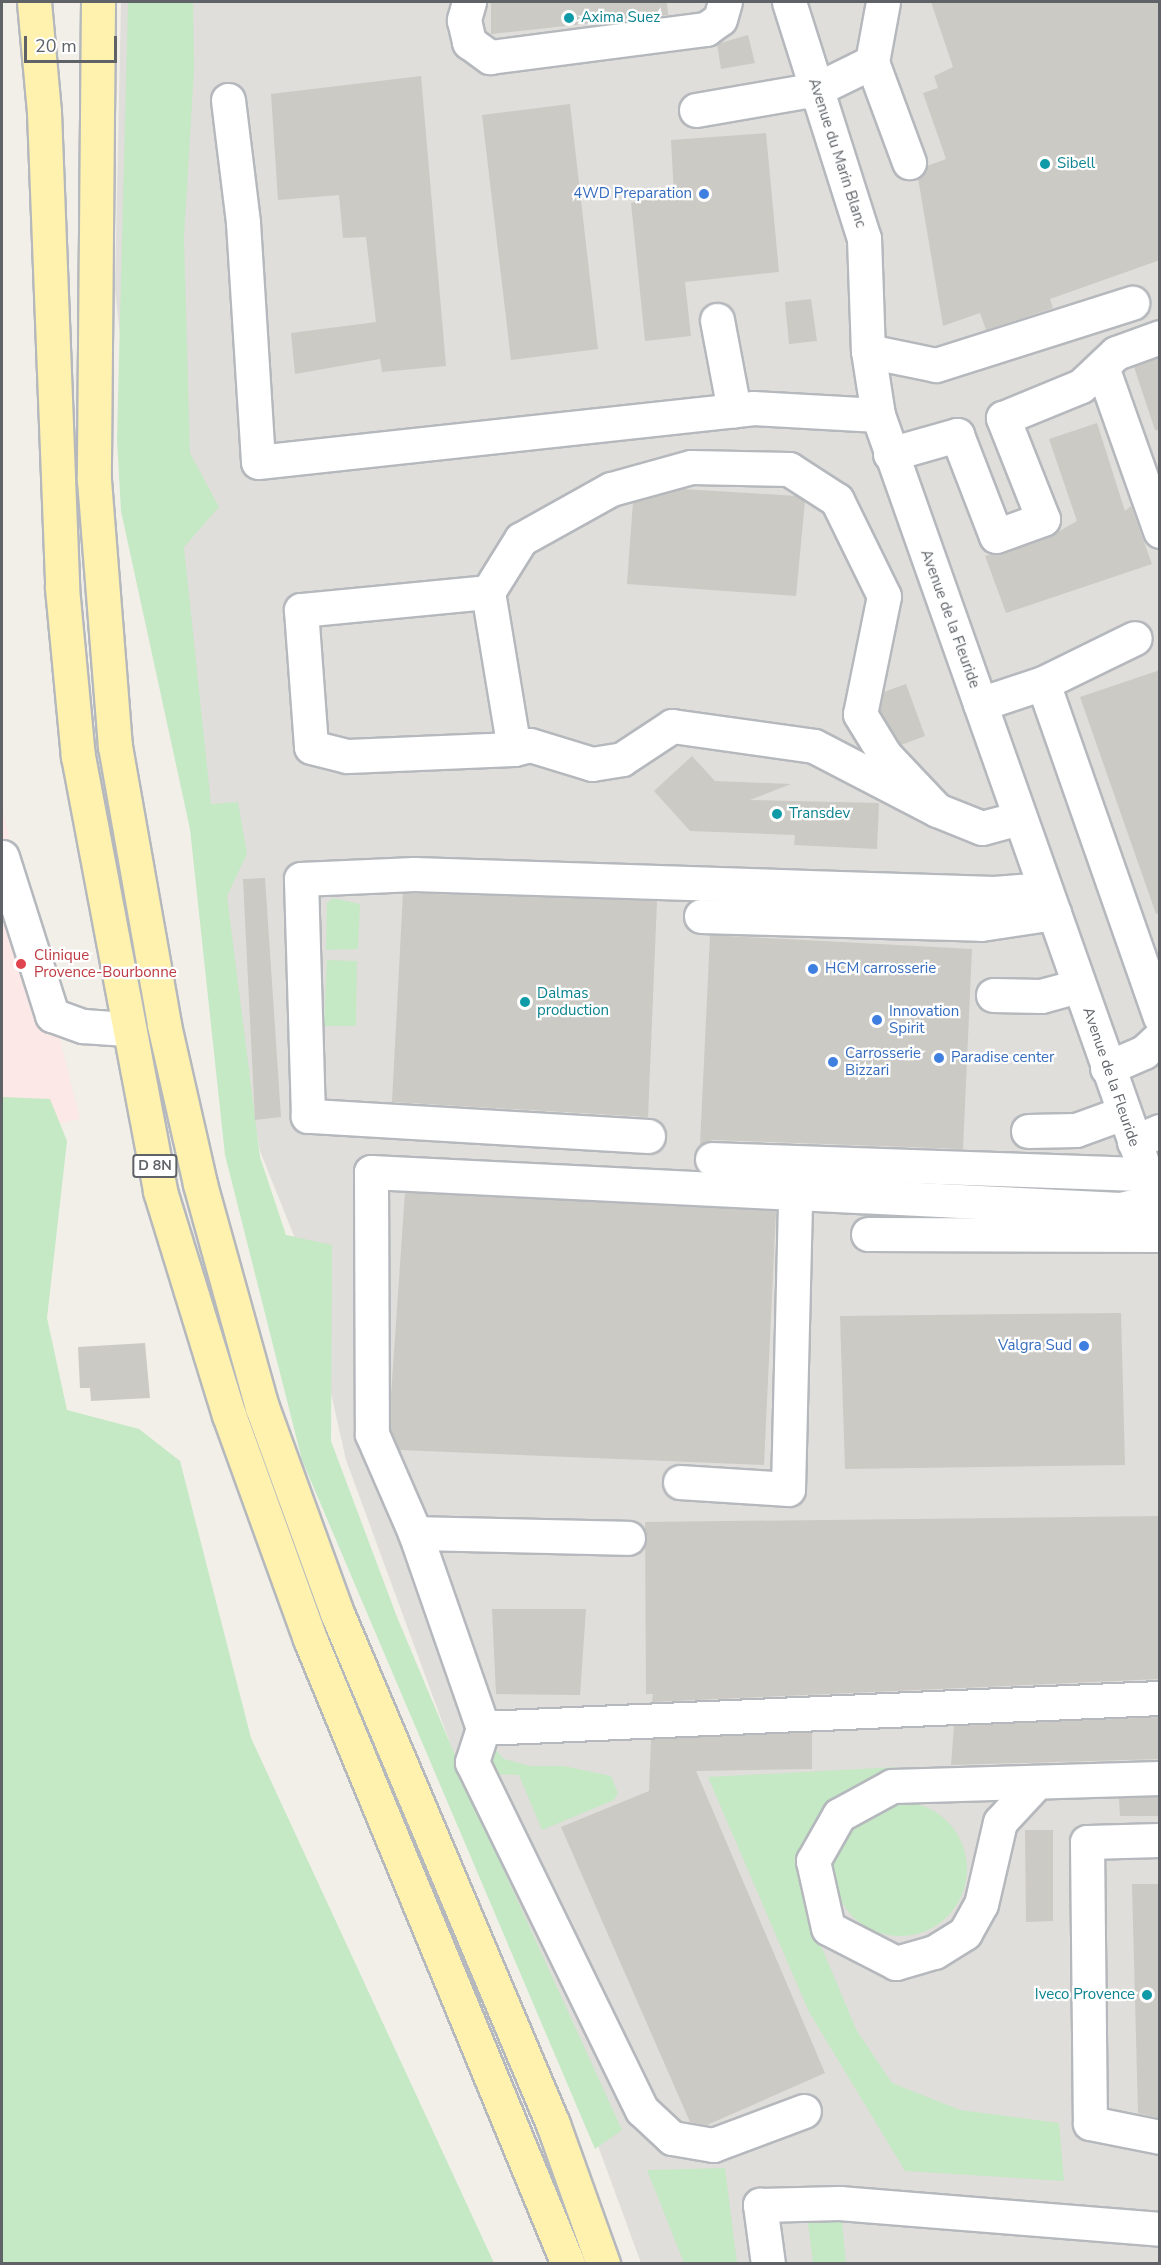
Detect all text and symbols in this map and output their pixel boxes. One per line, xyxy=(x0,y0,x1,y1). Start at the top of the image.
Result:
place label: Axima Suez xyxy=(581,9,660,27)
marker: Axima Suez xyxy=(562,11,576,25)
scale bar xyxy=(27,24,120,62)
text: 20 m xyxy=(35,34,77,58)
street label: Avenue du Marin Blanc xyxy=(804,76,870,230)
place label: Sibell xyxy=(1057,155,1095,173)
marker: Sibell xyxy=(1038,157,1052,171)
place label: 4WD Preparation xyxy=(573,185,692,203)
marker: 4WD Preparation xyxy=(697,187,711,201)
street label: Avenue de la Fleuride xyxy=(917,547,983,691)
place label: Transdev xyxy=(789,805,850,823)
marker: Transdev xyxy=(770,807,784,821)
place label: Clinique Provence-Bourbonne xyxy=(34,946,177,981)
marker: Clinique Provence-Bourbonne xyxy=(12,955,30,973)
place label: HCM carrosserie xyxy=(825,960,936,978)
marker: HCM carrosserie xyxy=(806,962,820,976)
place label: Dalmas production xyxy=(537,984,609,1019)
marker: Dalmas production xyxy=(518,995,532,1009)
place label: Innovation Spirit xyxy=(889,1002,959,1037)
street label: Avenue de la Fleuride xyxy=(1079,1005,1143,1149)
marker: Innovation Spirit xyxy=(870,1013,884,1027)
place label: Carrosserie Bizzari xyxy=(845,1044,921,1079)
place label: Paradise center xyxy=(951,1049,1054,1067)
marker: Paradise center xyxy=(932,1051,946,1065)
marker: Carrosserie Bizzari xyxy=(826,1055,840,1069)
road number: D 8N xyxy=(131,1155,179,1177)
place label: Valgra Sud xyxy=(998,1337,1072,1355)
marker: Valgra Sud xyxy=(1077,1339,1091,1353)
place label: Iveco Provence xyxy=(1035,1986,1135,2004)
marker: Iveco Provence xyxy=(1140,1988,1154,2002)

